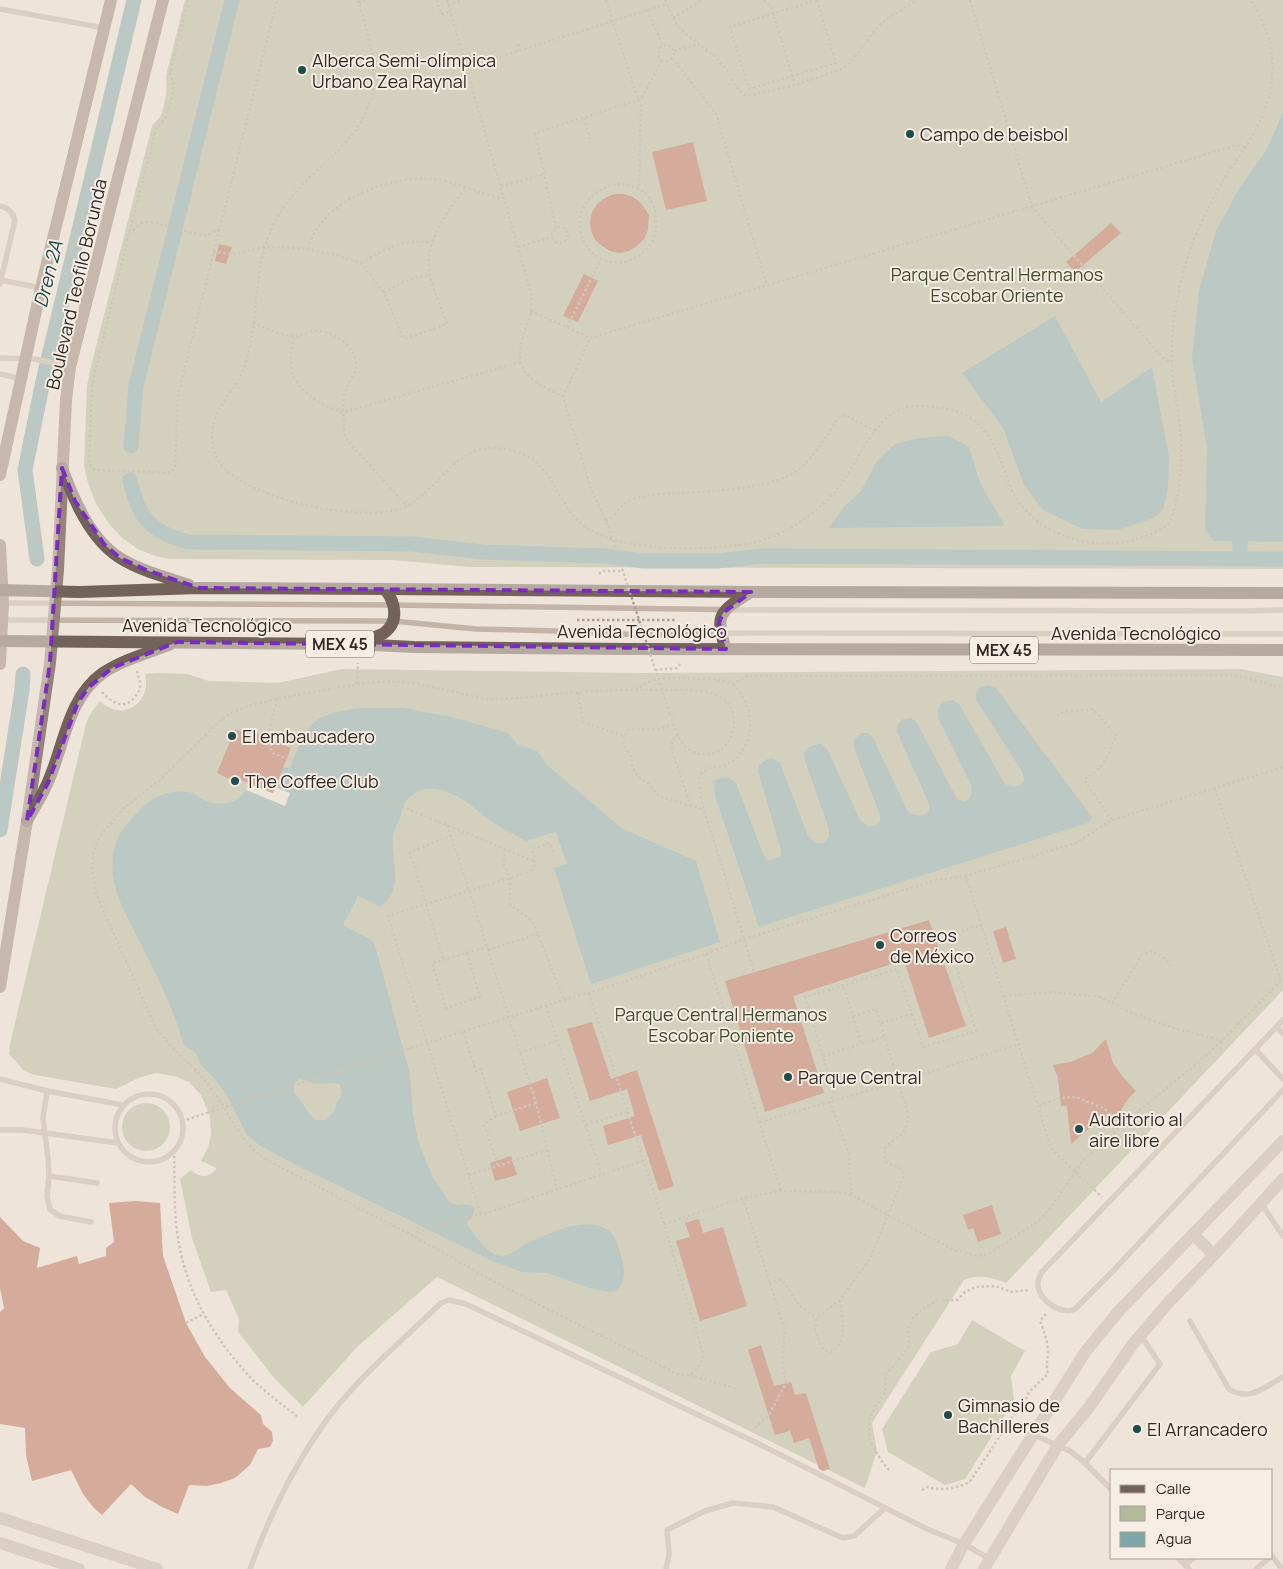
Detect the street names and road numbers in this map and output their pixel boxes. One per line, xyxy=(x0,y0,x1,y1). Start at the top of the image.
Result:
street label: Boulevard Teofilo Borunda xyxy=(40,176,112,392)
street label: Avenida Tecnológico xyxy=(122,613,292,637)
street label: Avenida Tecnológico xyxy=(557,619,727,643)
street label: Avenida Tecnológico xyxy=(1051,621,1221,645)
road number: MEX 45 xyxy=(306,630,374,658)
road number: MEX 45 xyxy=(970,636,1038,664)

